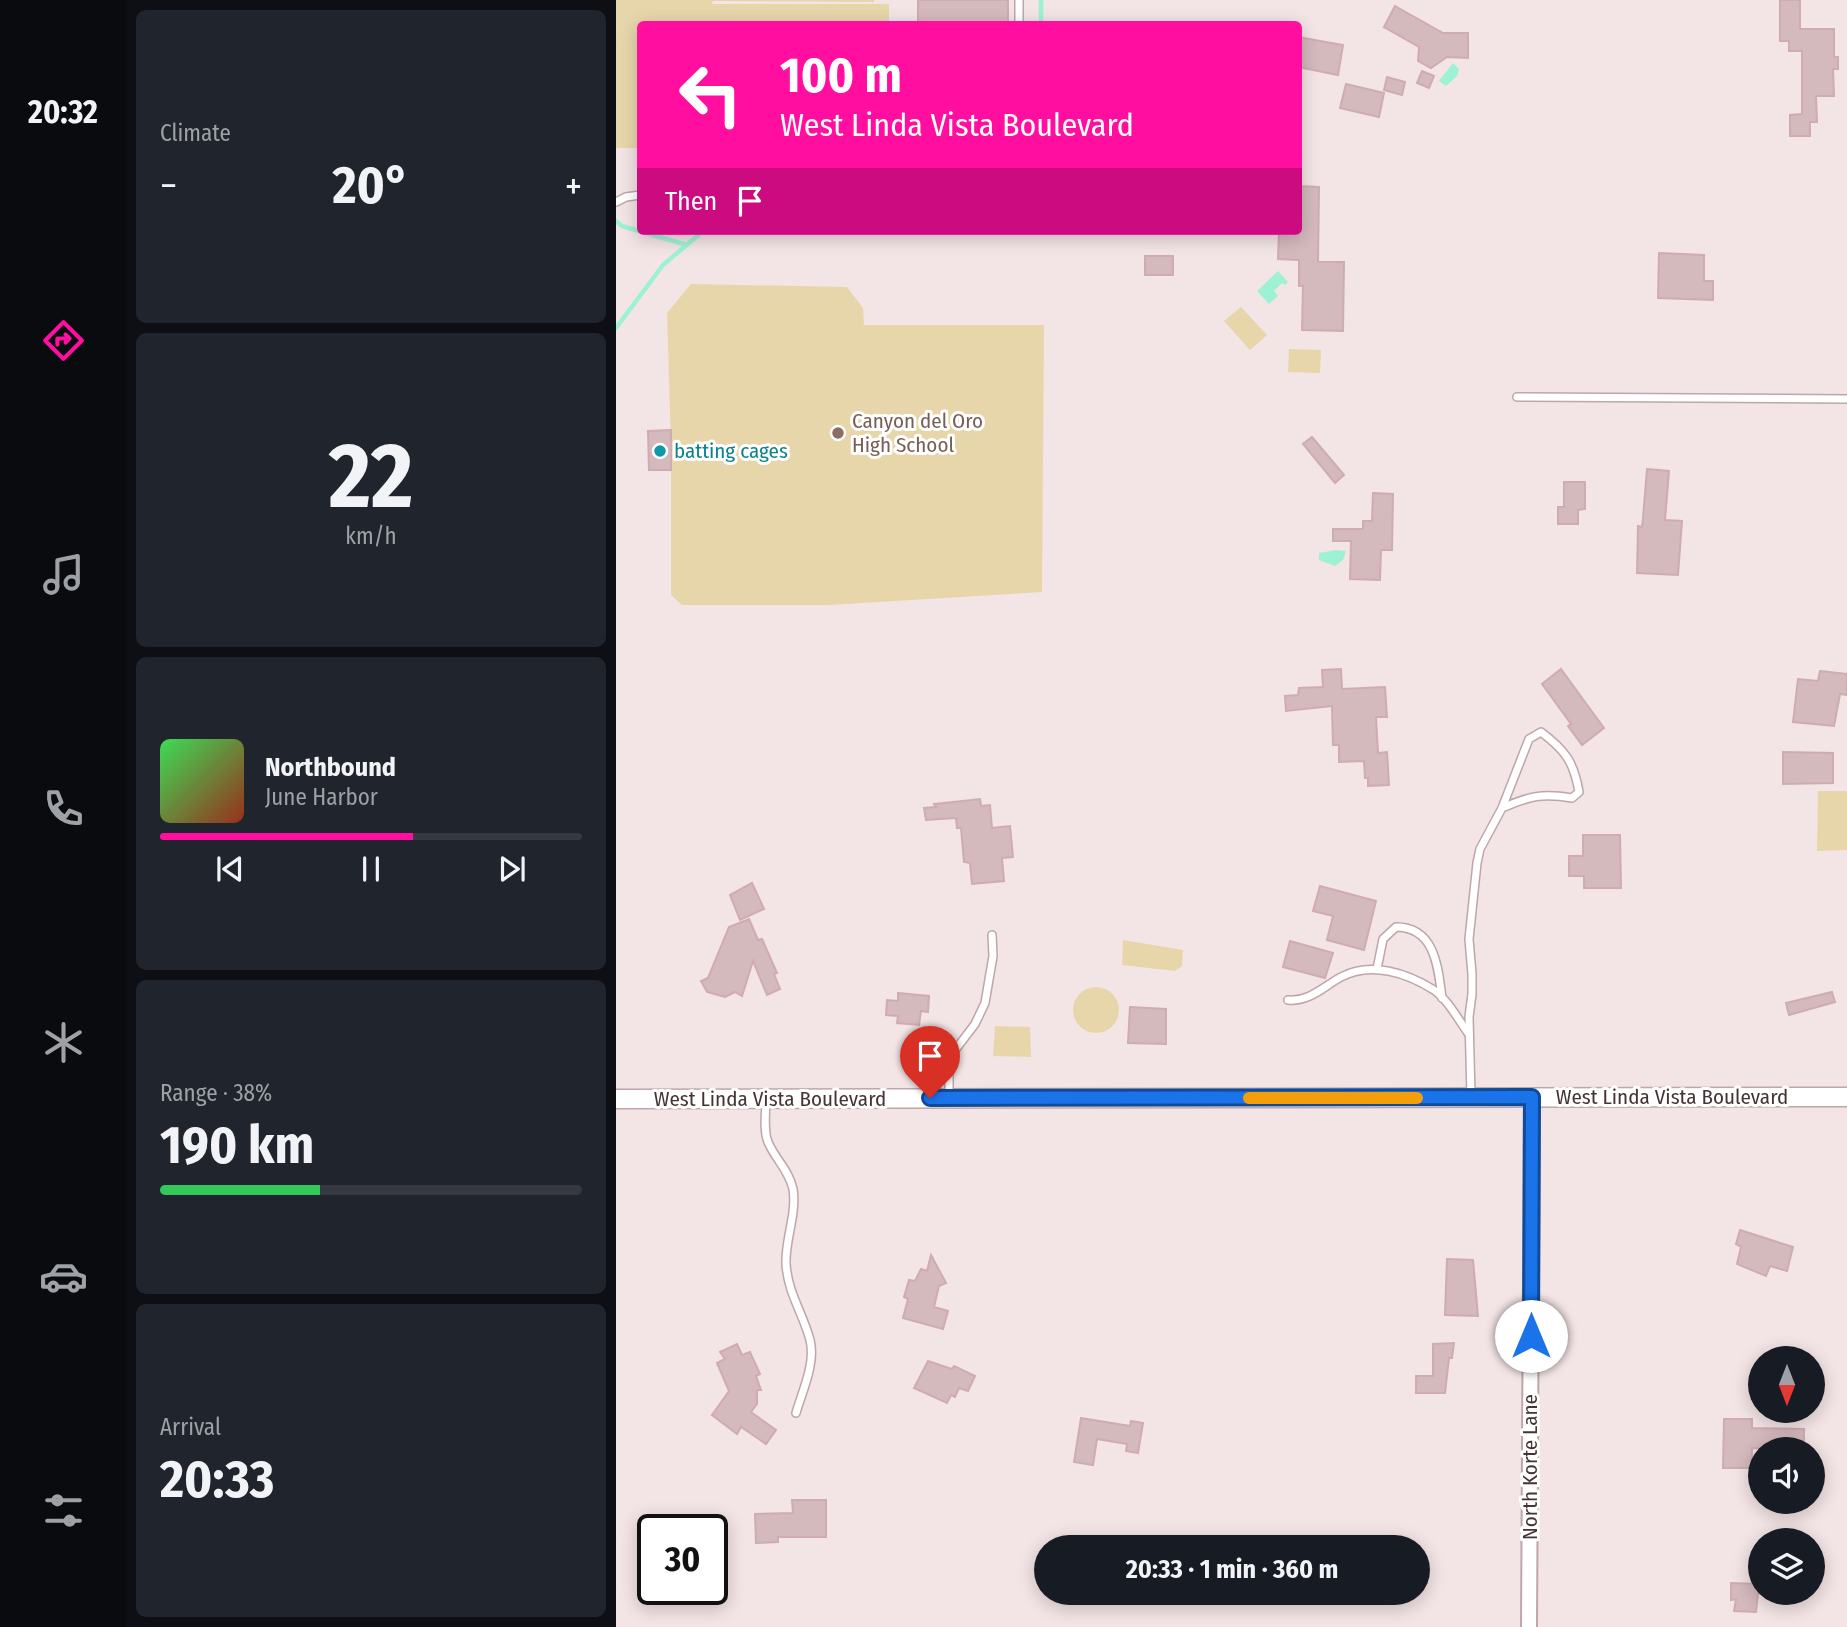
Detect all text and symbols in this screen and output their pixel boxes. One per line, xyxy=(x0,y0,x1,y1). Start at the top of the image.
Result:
text: 100 m xyxy=(780,46,902,105)
icon: left xyxy=(665,49,756,140)
text: 20:32 xyxy=(28,93,98,131)
text: West Linda Vista Boulevard xyxy=(780,106,1134,144)
text: Climate xyxy=(160,119,231,147)
text: 20° xyxy=(333,154,409,217)
text: − xyxy=(160,163,177,209)
text: + xyxy=(565,163,582,209)
icon: arrive xyxy=(731,182,769,220)
text: Then xyxy=(665,186,717,217)
icon: directions xyxy=(39,316,88,365)
place label: Canyon del Oro High School xyxy=(852,408,983,458)
text: 22 xyxy=(329,422,413,531)
marker: Canyon del Oro High School xyxy=(830,425,846,441)
place label: batting cages xyxy=(674,438,788,464)
marker: batting cages xyxy=(652,443,668,459)
text: km/h xyxy=(345,522,397,550)
icon: music xyxy=(39,550,88,599)
text: Northbound xyxy=(265,752,396,783)
text: June Harbor xyxy=(265,783,378,811)
icon: phone xyxy=(39,784,88,833)
icon: previous xyxy=(211,850,249,888)
icon: pause xyxy=(352,850,390,888)
icon: next xyxy=(493,850,531,888)
icon: climate xyxy=(39,1018,88,1067)
pin xyxy=(900,1026,960,1098)
icon: arrive xyxy=(911,1037,949,1075)
text: Range · 38% xyxy=(160,1079,272,1107)
street label: West Linda Vista Boulevard xyxy=(1556,1084,1788,1110)
street label: West Linda Vista Boulevard xyxy=(654,1086,886,1112)
text: 190 km xyxy=(160,1114,314,1177)
icon: car xyxy=(39,1252,88,1301)
position arrow xyxy=(1494,1299,1568,1373)
north arrow xyxy=(1748,1346,1825,1423)
map controls xyxy=(1748,1346,1825,1605)
street label: North Korte Lane xyxy=(1517,1394,1543,1540)
text: Arrival xyxy=(160,1413,221,1441)
button: sound xyxy=(1748,1437,1825,1514)
text: 20:33 xyxy=(160,1448,274,1511)
icon: filters xyxy=(39,1486,88,1535)
speed limit sign: 30 xyxy=(637,1514,728,1605)
button: layers xyxy=(1748,1528,1825,1605)
text: 20:33 · 1 min · 360 m xyxy=(1126,1554,1338,1585)

